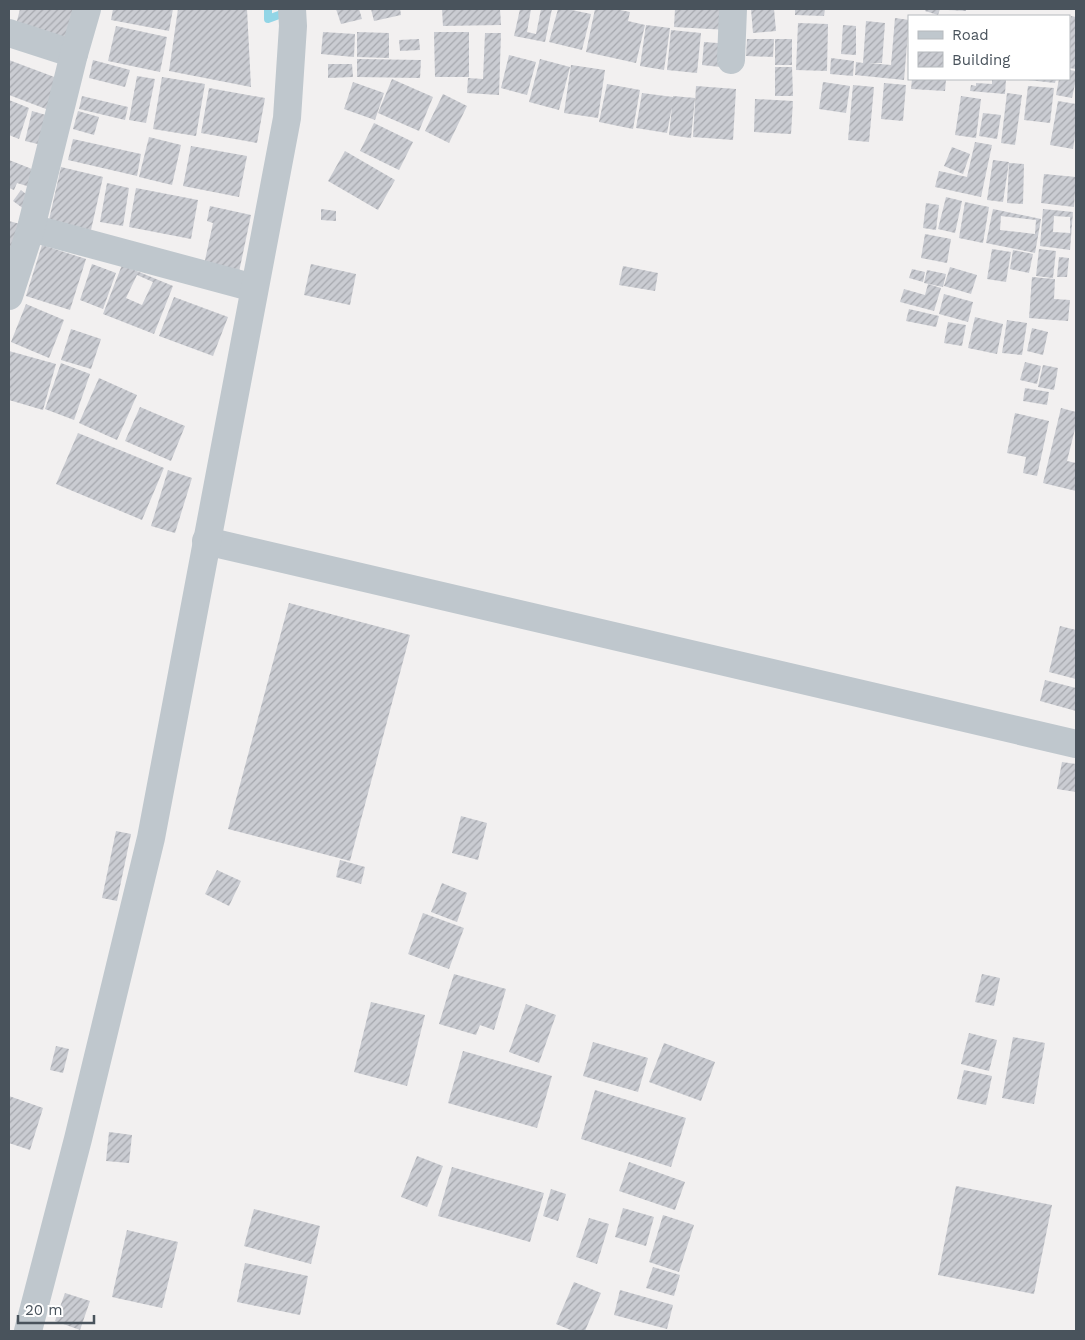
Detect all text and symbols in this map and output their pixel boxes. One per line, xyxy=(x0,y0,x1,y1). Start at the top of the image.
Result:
legend xyxy=(908,15,1070,80)
text: Road xyxy=(952,26,989,44)
text: Building xyxy=(952,51,1010,69)
scale bar xyxy=(18,1292,94,1324)
text: 20 m xyxy=(25,1301,63,1319)

